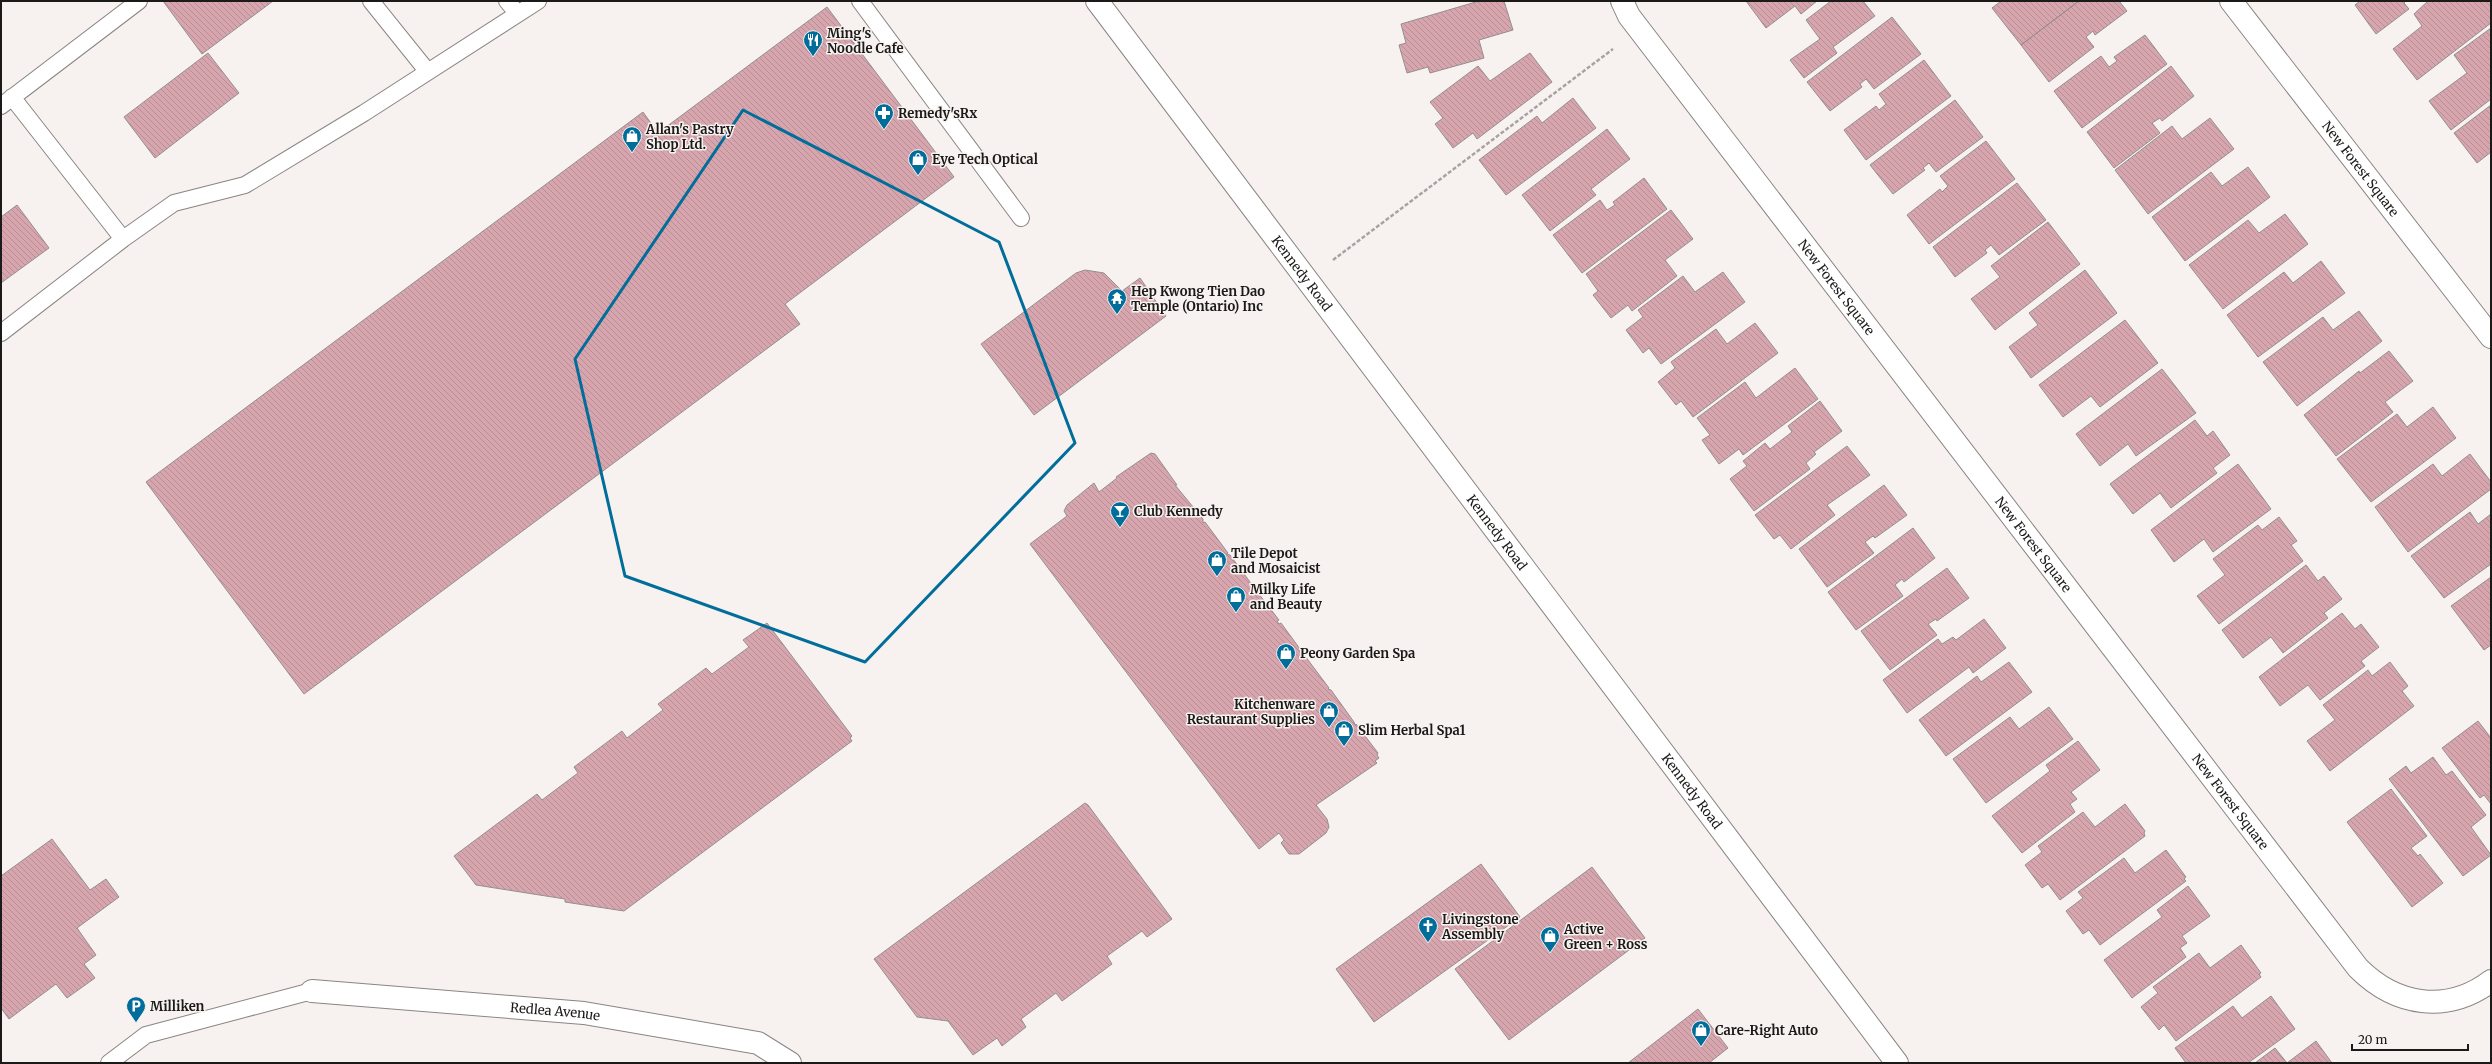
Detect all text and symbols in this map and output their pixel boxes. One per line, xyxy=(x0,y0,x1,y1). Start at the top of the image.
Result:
place label: Ming's Noodle Cafe xyxy=(827,25,904,57)
restaurant icon: Ming's Noodle Cafe xyxy=(802,29,824,57)
pharmacy icon: Remedy'sRx xyxy=(873,102,895,130)
place label: Remedy'sRx xyxy=(898,105,977,122)
street label: New Forest Square xyxy=(2318,118,2403,220)
place label: Allan's Pastry Shop Ltd. xyxy=(645,121,734,153)
shop icon: Allan's Pastry Shop Ltd. xyxy=(621,125,643,153)
shop icon: Eye Tech Optical xyxy=(907,148,929,176)
place label: Eye Tech Optical xyxy=(932,151,1038,168)
street label: Kennedy Road xyxy=(1268,233,1336,315)
street label: New Forest Square xyxy=(1794,236,1878,339)
place label: Hep Kwong Tien Dao Temple (Ontario) Inc xyxy=(1131,283,1265,315)
temple icon: Hep Kwong Tien Dao Temple (Ontario) Inc xyxy=(1106,287,1128,315)
street label: Kennedy Road xyxy=(1463,491,1531,574)
street label: New Forest Square xyxy=(1991,493,2075,596)
bar icon: Club Kennedy xyxy=(1109,500,1131,528)
place label: Club Kennedy xyxy=(1134,503,1223,520)
place label: Tile Depot and Mosaicist xyxy=(1231,545,1321,577)
shop icon: Tile Depot and Mosaicist xyxy=(1206,549,1228,577)
place label: Milky Life and Beauty xyxy=(1250,581,1322,613)
shop icon: Milky Life and Beauty xyxy=(1225,585,1247,613)
shop icon: Peony Garden Spa xyxy=(1275,642,1297,670)
place label: Peony Garden Spa xyxy=(1300,645,1415,662)
place label: Kitchenware Restaurant Supplies xyxy=(1187,696,1315,728)
shop icon: Kitchenware Restaurant Supplies xyxy=(1318,700,1340,728)
shop icon: Slim Herbal Spa1 xyxy=(1333,719,1355,747)
place label: Slim Herbal Spa1 xyxy=(1358,722,1466,739)
street label: Kennedy Road xyxy=(1658,750,1726,832)
street label: New Forest Square xyxy=(2188,751,2272,853)
place label: Livingstone Assembly xyxy=(1441,911,1519,943)
church icon: Livingstone Assembly xyxy=(1417,915,1439,943)
place label: Active Green + Ross xyxy=(1563,921,1648,953)
shop icon: Active Green + Ross xyxy=(1539,925,1561,953)
parking icon: Milliken xyxy=(125,995,147,1023)
place label: Milliken xyxy=(150,998,205,1015)
street label: Redlea Avenue xyxy=(509,999,602,1025)
shop icon: Care-Right Auto xyxy=(1690,1019,1712,1047)
place label: Care-Right Auto xyxy=(1715,1022,1818,1039)
scale bar xyxy=(2352,1026,2468,1052)
text: 20 m xyxy=(2358,1032,2387,1047)

